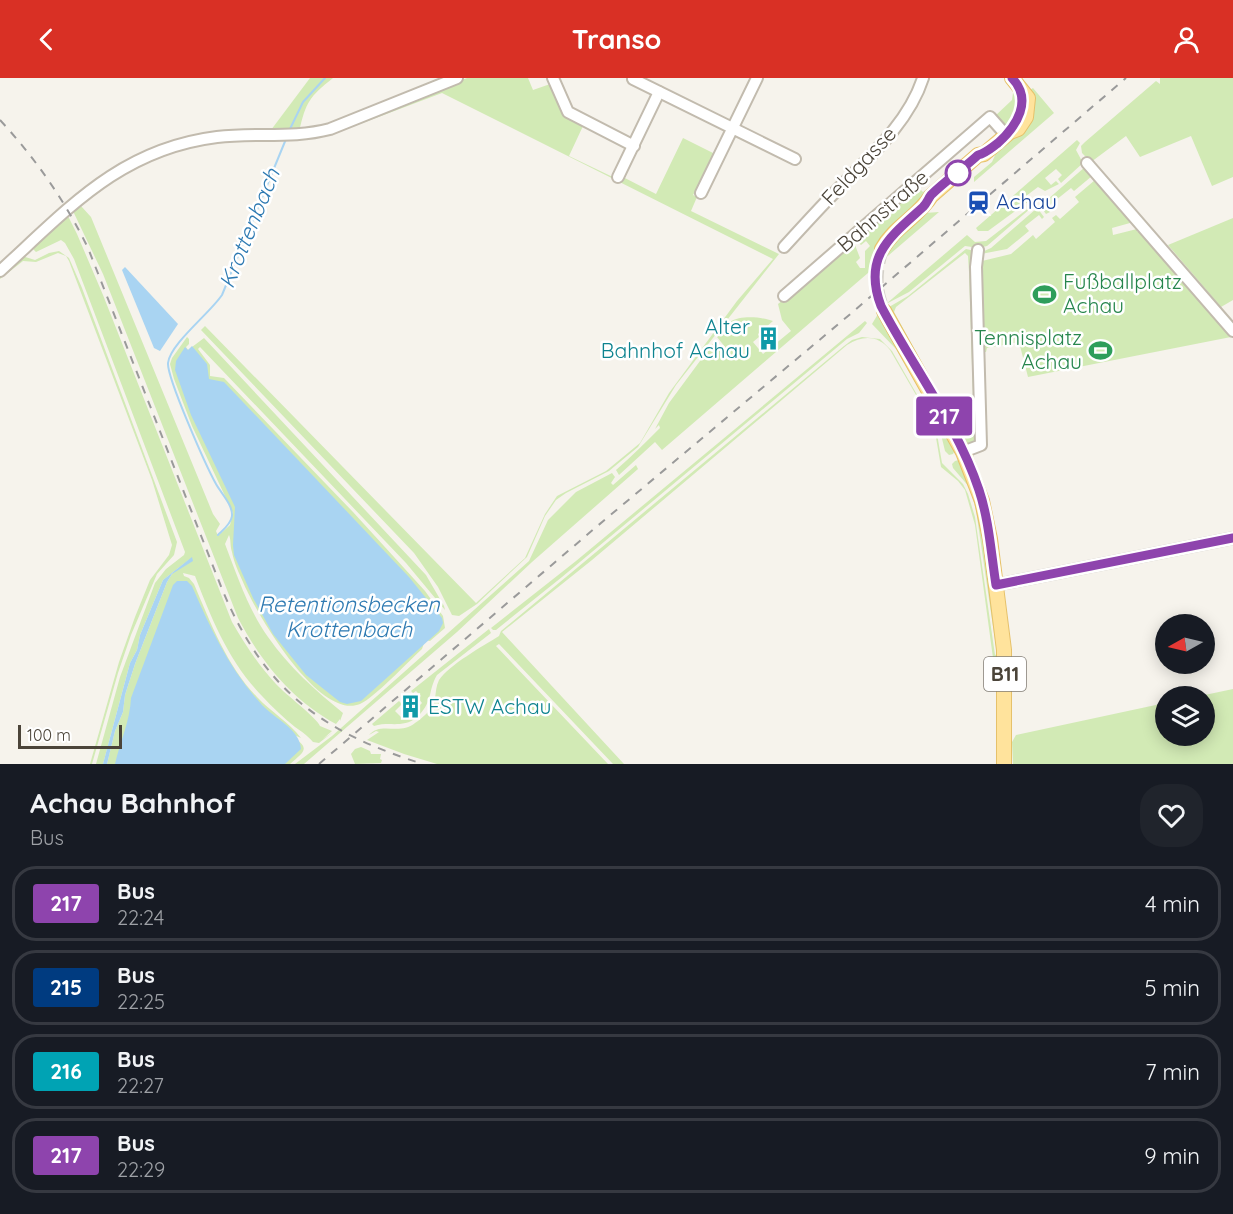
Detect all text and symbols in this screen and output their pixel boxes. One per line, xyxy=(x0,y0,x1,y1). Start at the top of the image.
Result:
text: Transo xyxy=(572,22,661,56)
icon: back xyxy=(30,23,63,56)
icon: person xyxy=(1170,23,1203,56)
street label: Feldgasse xyxy=(815,121,901,210)
unlabelled marker xyxy=(945,160,971,186)
street label: Bahnstraße xyxy=(831,163,933,257)
water label: Krottenbach xyxy=(212,164,286,292)
place label: Achau xyxy=(996,188,1057,214)
station icon: Achau xyxy=(965,189,991,215)
place label: Fußballplatz Achau xyxy=(1063,268,1182,318)
sports icon: Fußballplatz Achau xyxy=(1032,281,1058,307)
place label: Alter Bahnhof Achau xyxy=(601,313,750,363)
place label: Tennisplatz Achau xyxy=(974,324,1082,374)
building icon: Alter Bahnhof Achau xyxy=(755,326,781,352)
sports icon: Tennisplatz Achau xyxy=(1087,337,1113,363)
line badge: 217 xyxy=(910,396,978,436)
text: 217 xyxy=(928,403,960,429)
water label: Retentionsbecken Krottenbach xyxy=(258,590,441,643)
north arrow xyxy=(1155,614,1215,674)
map controls xyxy=(1155,614,1215,746)
road number: B11 xyxy=(984,657,1026,691)
button: layers xyxy=(1155,686,1215,746)
place label: ESTW Achau xyxy=(428,693,552,719)
building icon: ESTW Achau xyxy=(397,694,423,720)
scale bar xyxy=(18,722,122,750)
text: 100 m xyxy=(27,725,71,745)
button: heart xyxy=(1140,784,1203,847)
text: Achau Bahnhof xyxy=(30,785,236,820)
text: Bus xyxy=(30,825,64,850)
text: Bus xyxy=(117,877,155,905)
text: 217 xyxy=(50,890,82,916)
text: 4 min xyxy=(1145,890,1200,918)
text: 22:24 xyxy=(117,905,164,930)
text: Bus xyxy=(117,961,155,989)
text: 215 xyxy=(50,974,82,1000)
text: 5 min xyxy=(1145,974,1200,1002)
text: 22:25 xyxy=(117,989,165,1014)
text: Bus xyxy=(117,1045,155,1073)
text: 216 xyxy=(50,1058,82,1084)
text: 7 min xyxy=(1145,1058,1200,1086)
text: 22:27 xyxy=(117,1073,164,1098)
text: Bus xyxy=(117,1129,155,1157)
text: 217 xyxy=(50,1142,82,1168)
text: 9 min xyxy=(1144,1142,1200,1170)
text: 22:29 xyxy=(117,1157,165,1182)

